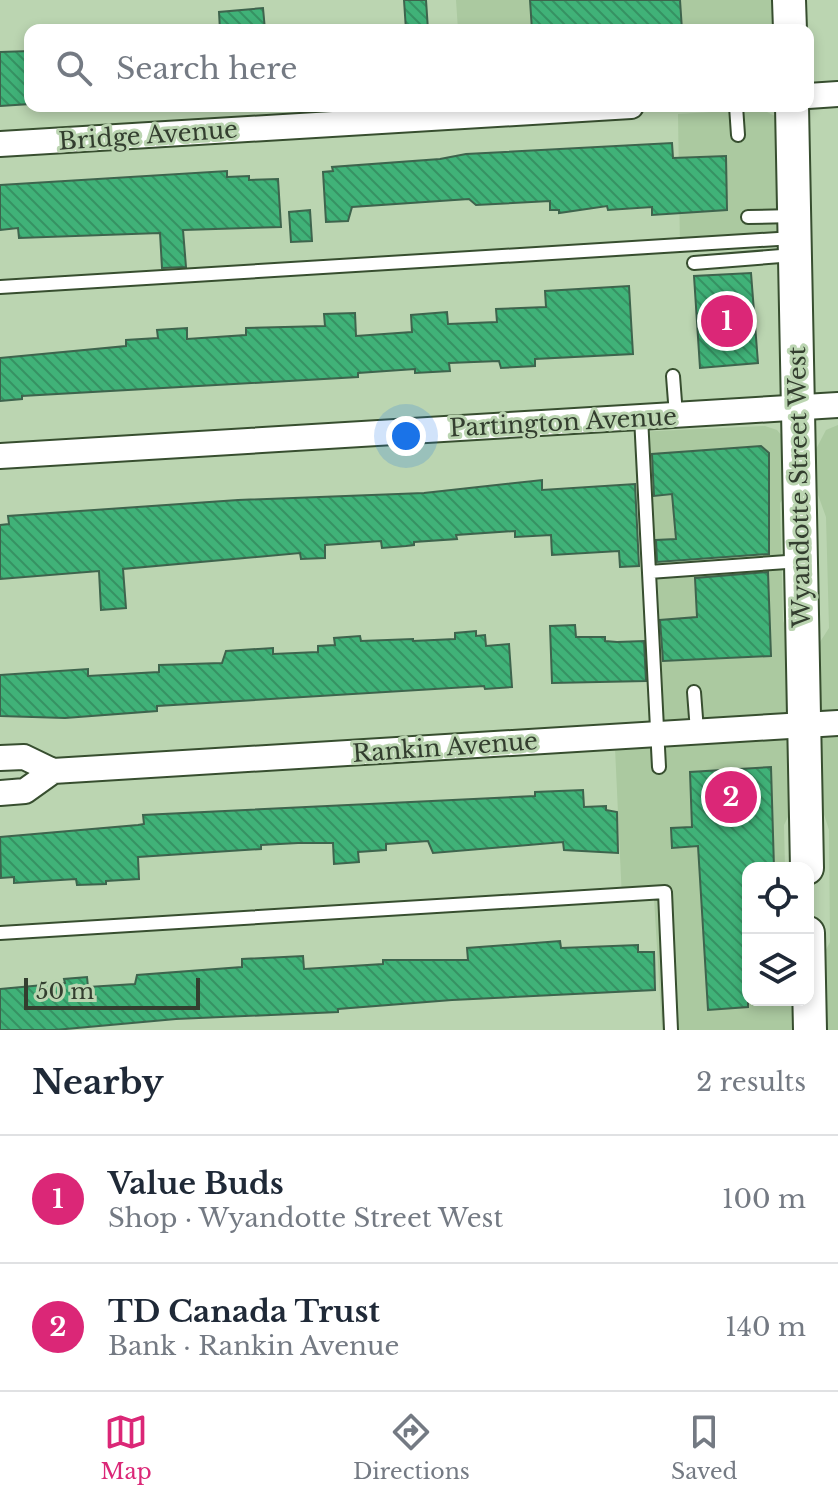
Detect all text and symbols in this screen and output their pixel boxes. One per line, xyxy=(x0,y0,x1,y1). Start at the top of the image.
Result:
search box xyxy=(24,24,814,112)
icon: search xyxy=(52,46,96,90)
text: Search here xyxy=(116,50,297,87)
street label: Bridge Avenue xyxy=(57,114,239,156)
pin: 1 xyxy=(701,291,753,351)
street label: Wyandotte Street West xyxy=(782,346,816,629)
street label: Partington Avenue xyxy=(449,402,677,442)
your location xyxy=(386,416,426,456)
street label: Rankin Avenue xyxy=(351,726,539,768)
pin: 2 xyxy=(705,767,757,827)
map controls xyxy=(742,862,814,1006)
button: locate xyxy=(742,862,814,934)
button: layers xyxy=(742,934,814,1006)
scale bar xyxy=(24,974,200,1010)
text: 50 m xyxy=(36,978,94,1005)
text: Nearby xyxy=(32,1061,164,1103)
text: 2 results xyxy=(696,1066,806,1098)
text: Value Buds xyxy=(108,1165,284,1202)
text: 1 xyxy=(52,1183,64,1215)
text: 100 m xyxy=(722,1183,806,1215)
text: Shop · Wyandotte Street West xyxy=(108,1202,503,1234)
text: TD Canada Trust xyxy=(108,1293,380,1330)
text: 2 xyxy=(50,1311,66,1343)
text: 140 m xyxy=(725,1311,806,1343)
text: Bank · Rankin Avenue xyxy=(108,1330,399,1362)
tab: Map xyxy=(101,1410,152,1485)
tab: Directions xyxy=(353,1410,470,1485)
tab: Saved xyxy=(671,1410,737,1485)

